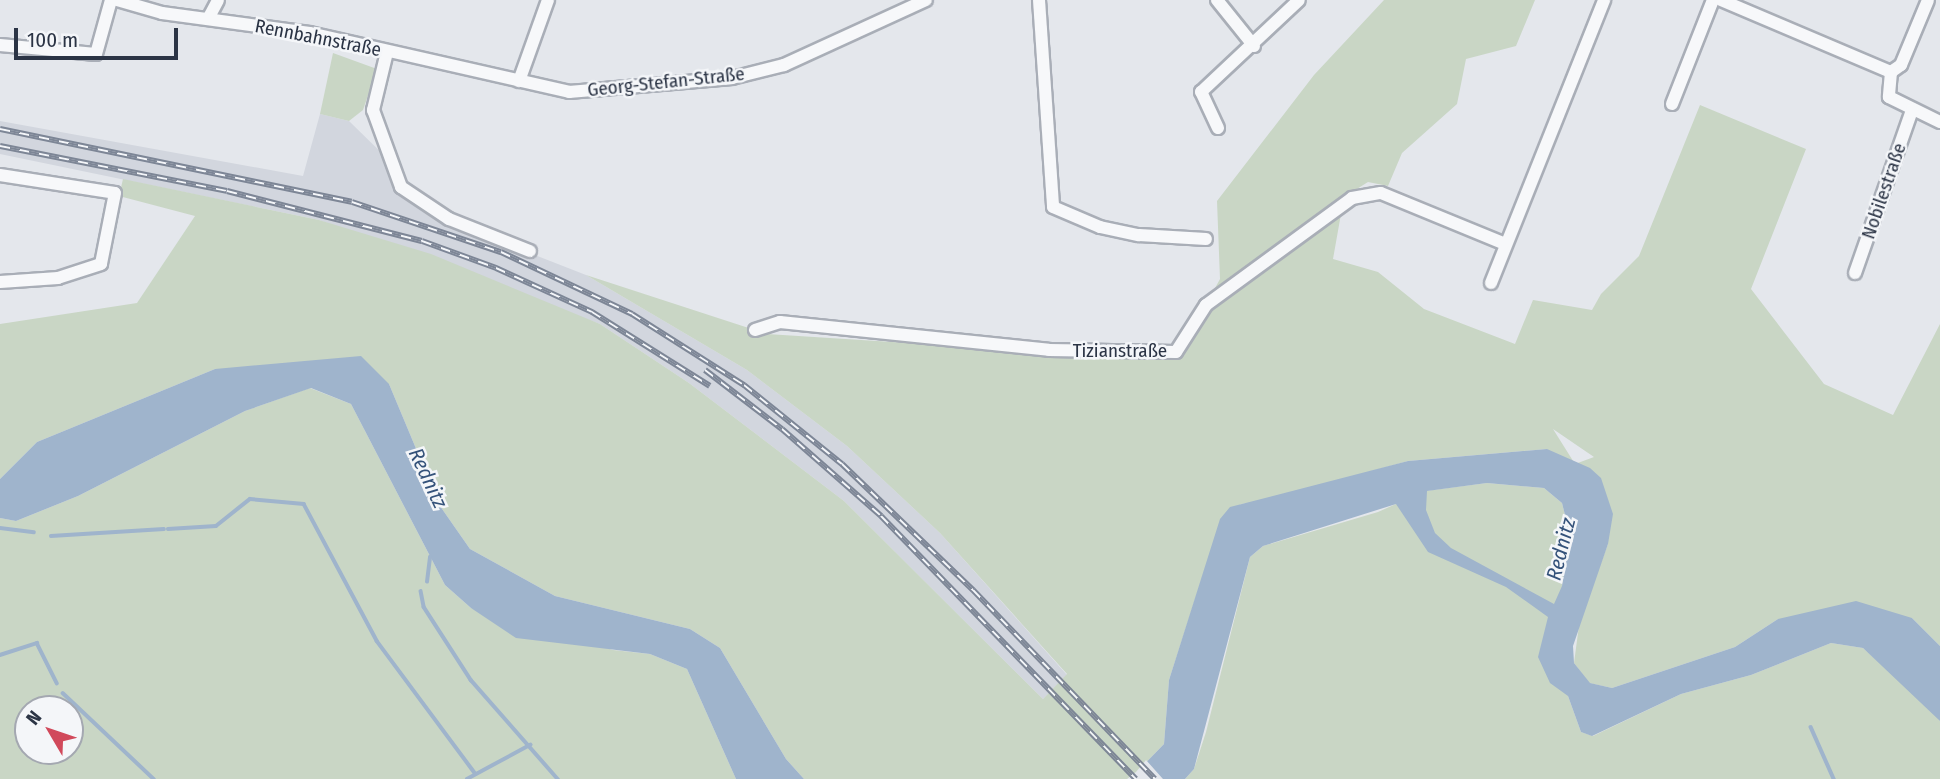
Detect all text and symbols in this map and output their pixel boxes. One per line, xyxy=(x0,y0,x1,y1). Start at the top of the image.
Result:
scale bar xyxy=(18,14,182,58)
street label: Rennbahnstraße xyxy=(253,15,383,61)
text: 100 m xyxy=(27,27,78,53)
street label: Georg-Stefan-Straße xyxy=(586,62,746,102)
street label: Nobilestraße xyxy=(1857,140,1911,242)
street label: Tizianstraße xyxy=(1073,340,1167,362)
water label: Rednitz xyxy=(403,444,453,512)
water label: Rednitz xyxy=(1541,515,1581,583)
north arrow xyxy=(14,695,84,765)
text: N xyxy=(21,706,46,729)

